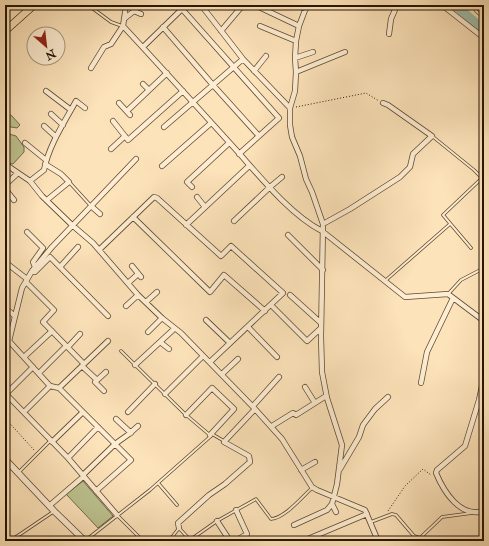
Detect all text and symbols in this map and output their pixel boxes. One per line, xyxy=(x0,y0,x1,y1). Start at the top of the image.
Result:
north arrow xyxy=(26,26,66,66)
text: N xyxy=(42,46,59,63)

